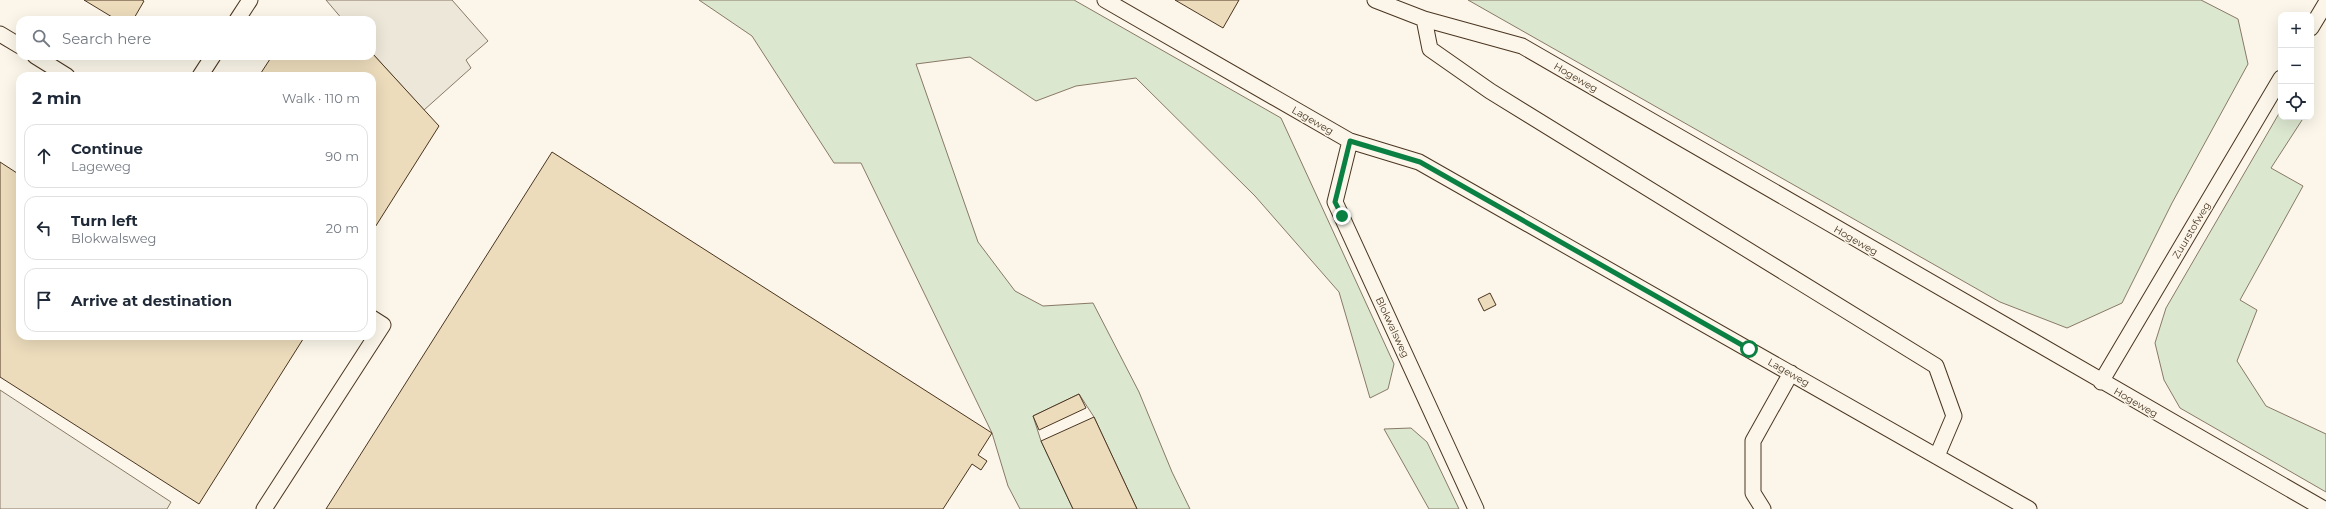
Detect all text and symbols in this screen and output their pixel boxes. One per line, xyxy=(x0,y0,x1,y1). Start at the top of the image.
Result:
map controls xyxy=(2278,12,2314,120)
button: + xyxy=(2278,12,2314,48)
search box xyxy=(16,16,376,60)
icon: search xyxy=(30,27,52,49)
text: Search here xyxy=(62,29,151,48)
button: − xyxy=(2278,48,2314,84)
street label: Hogeweg xyxy=(1551,60,1600,95)
button: locate xyxy=(2278,84,2314,120)
text: 2 min xyxy=(32,88,82,108)
text: Walk · 110 m xyxy=(282,90,360,106)
street label: Lageweg xyxy=(1290,103,1336,138)
text: Continue xyxy=(71,139,143,158)
icon: ahead xyxy=(33,145,55,167)
text: 90 m xyxy=(325,148,359,164)
text: Lageweg xyxy=(71,158,131,174)
street label: Zuurstofweg xyxy=(2169,200,2213,261)
route end xyxy=(1333,207,1351,225)
text: Turn left xyxy=(71,211,138,230)
icon: left xyxy=(33,217,55,239)
text: 20 m xyxy=(326,220,359,236)
street label: Hogeweg xyxy=(1831,223,1880,258)
text: Blokwalsweg xyxy=(71,230,156,246)
icon: arrive xyxy=(33,289,55,311)
text: Arrive at destination xyxy=(71,291,232,310)
street label: Blokwalsweg xyxy=(1373,295,1412,360)
route start xyxy=(1740,340,1758,358)
street label: Lageweg xyxy=(1766,355,1812,390)
street label: Hogeweg xyxy=(2111,385,2160,420)

